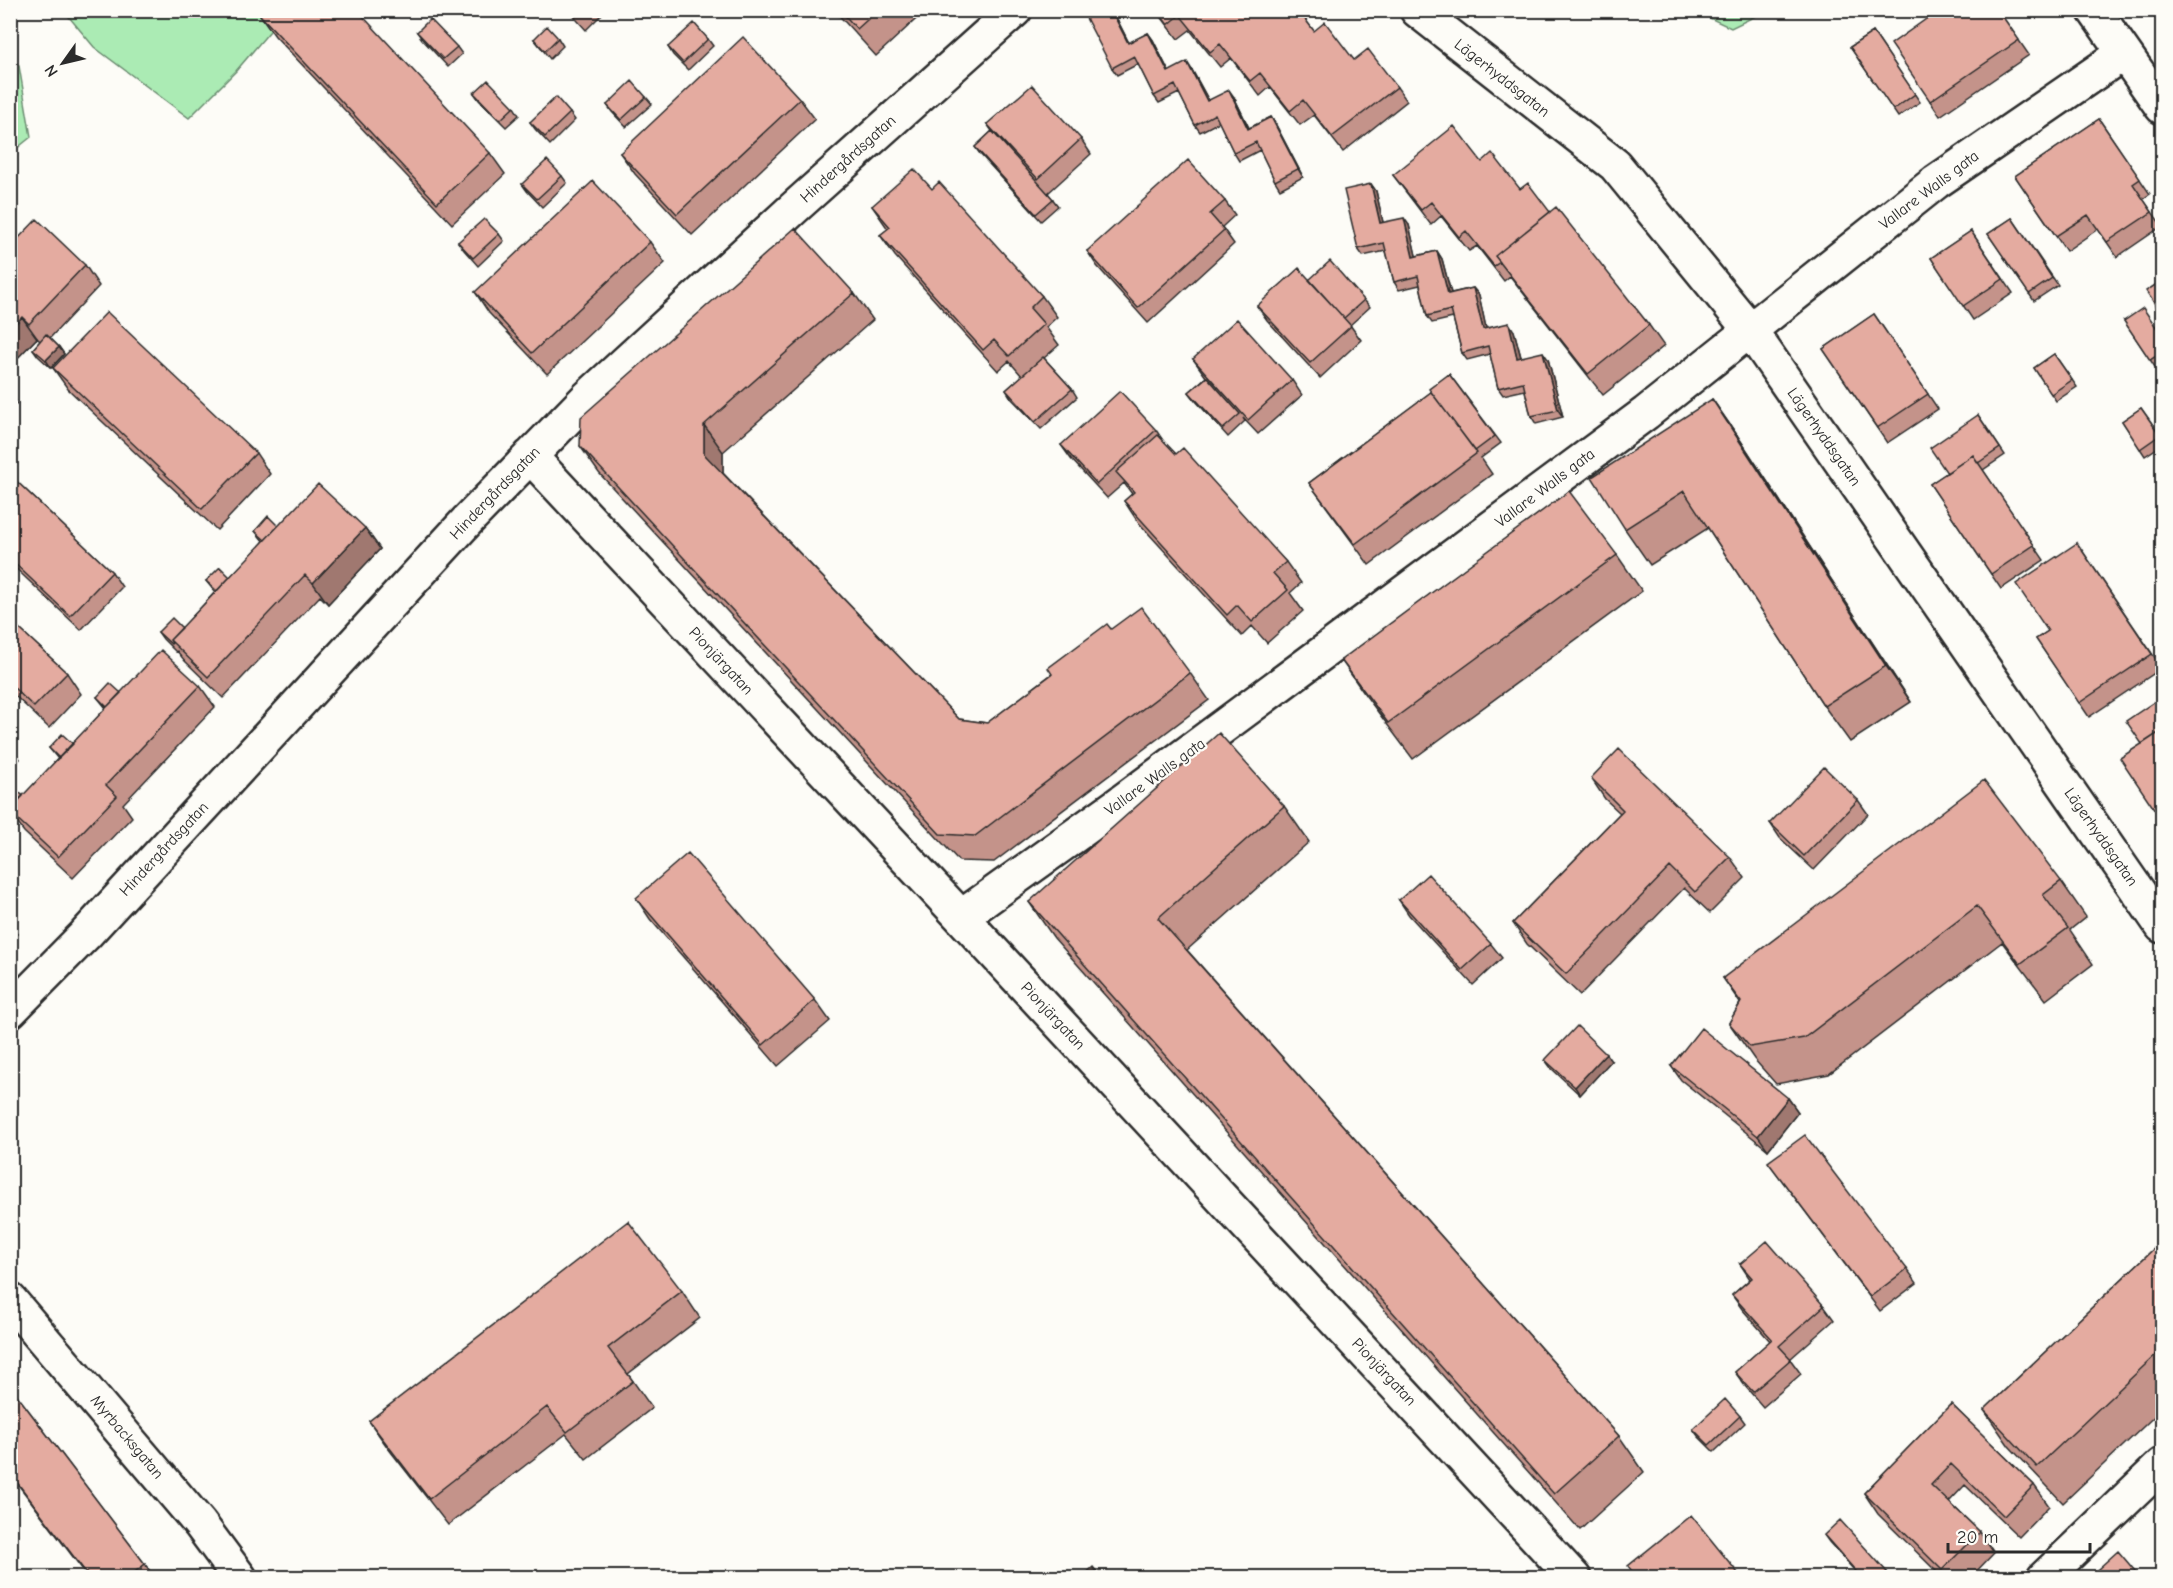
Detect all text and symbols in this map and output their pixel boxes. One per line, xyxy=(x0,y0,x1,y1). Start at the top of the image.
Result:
north arrow xyxy=(33,33,93,93)
street label: Lägerhyddsgatan xyxy=(1451,35,1553,121)
text: N xyxy=(41,61,62,80)
street label: Hindergårdsgatan xyxy=(797,111,899,207)
street label: Vallare Walls gata xyxy=(1876,147,1982,233)
street label: Lägerhyddsgatan xyxy=(1783,384,1865,490)
street label: Hindergårdsgatan xyxy=(446,443,544,543)
street label: Vallare Walls gata xyxy=(1492,445,1598,531)
street label: Pionjärgatan xyxy=(685,623,757,699)
street label: Vallare Walls gata xyxy=(1101,735,1209,819)
street label: Lägerhyddsgatan xyxy=(2060,784,2142,890)
street label: Hindergårdsgatan xyxy=(116,798,212,900)
street label: Pionjärgatan xyxy=(1017,978,1089,1054)
street label: Pionjärgatan xyxy=(1348,1334,1420,1410)
street label: Myrbacksgatan xyxy=(87,1391,167,1483)
scale bar xyxy=(1948,1516,2090,1554)
text: 20 m xyxy=(1957,1527,1998,1548)

